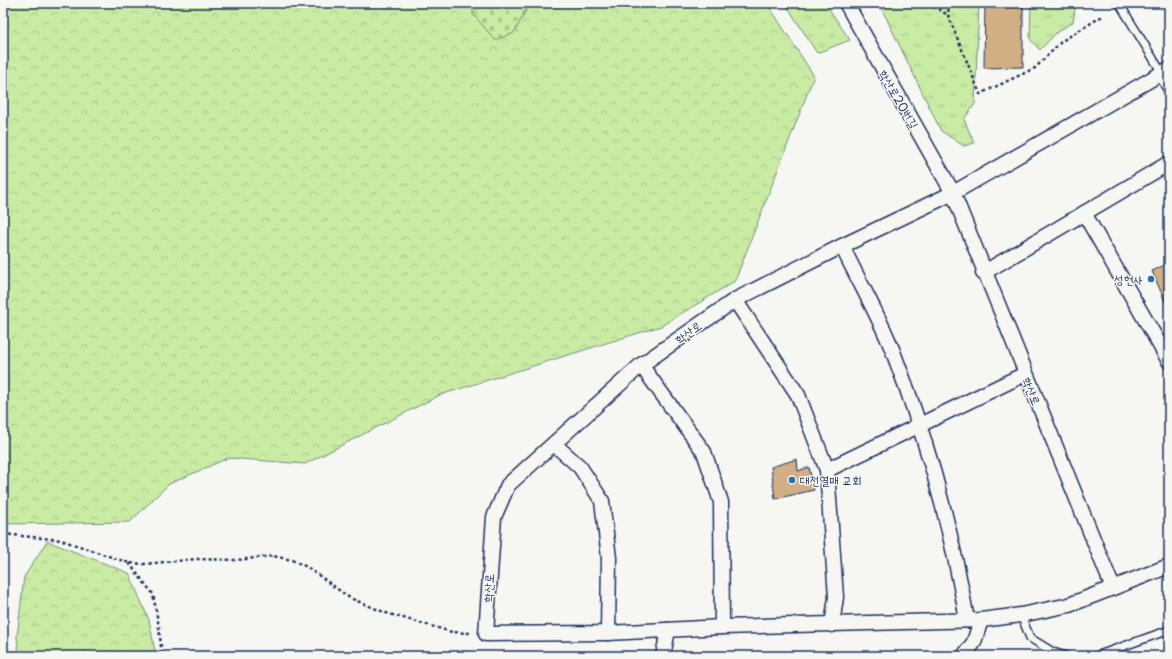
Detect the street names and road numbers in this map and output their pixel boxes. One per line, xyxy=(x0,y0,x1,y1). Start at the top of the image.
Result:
street label: 학산로20번길 xyxy=(875,66,923,132)
street label: 학산로 xyxy=(671,316,705,348)
street label: 학산로 xyxy=(1018,374,1046,408)
street label: 학산로 xyxy=(478,573,498,603)

